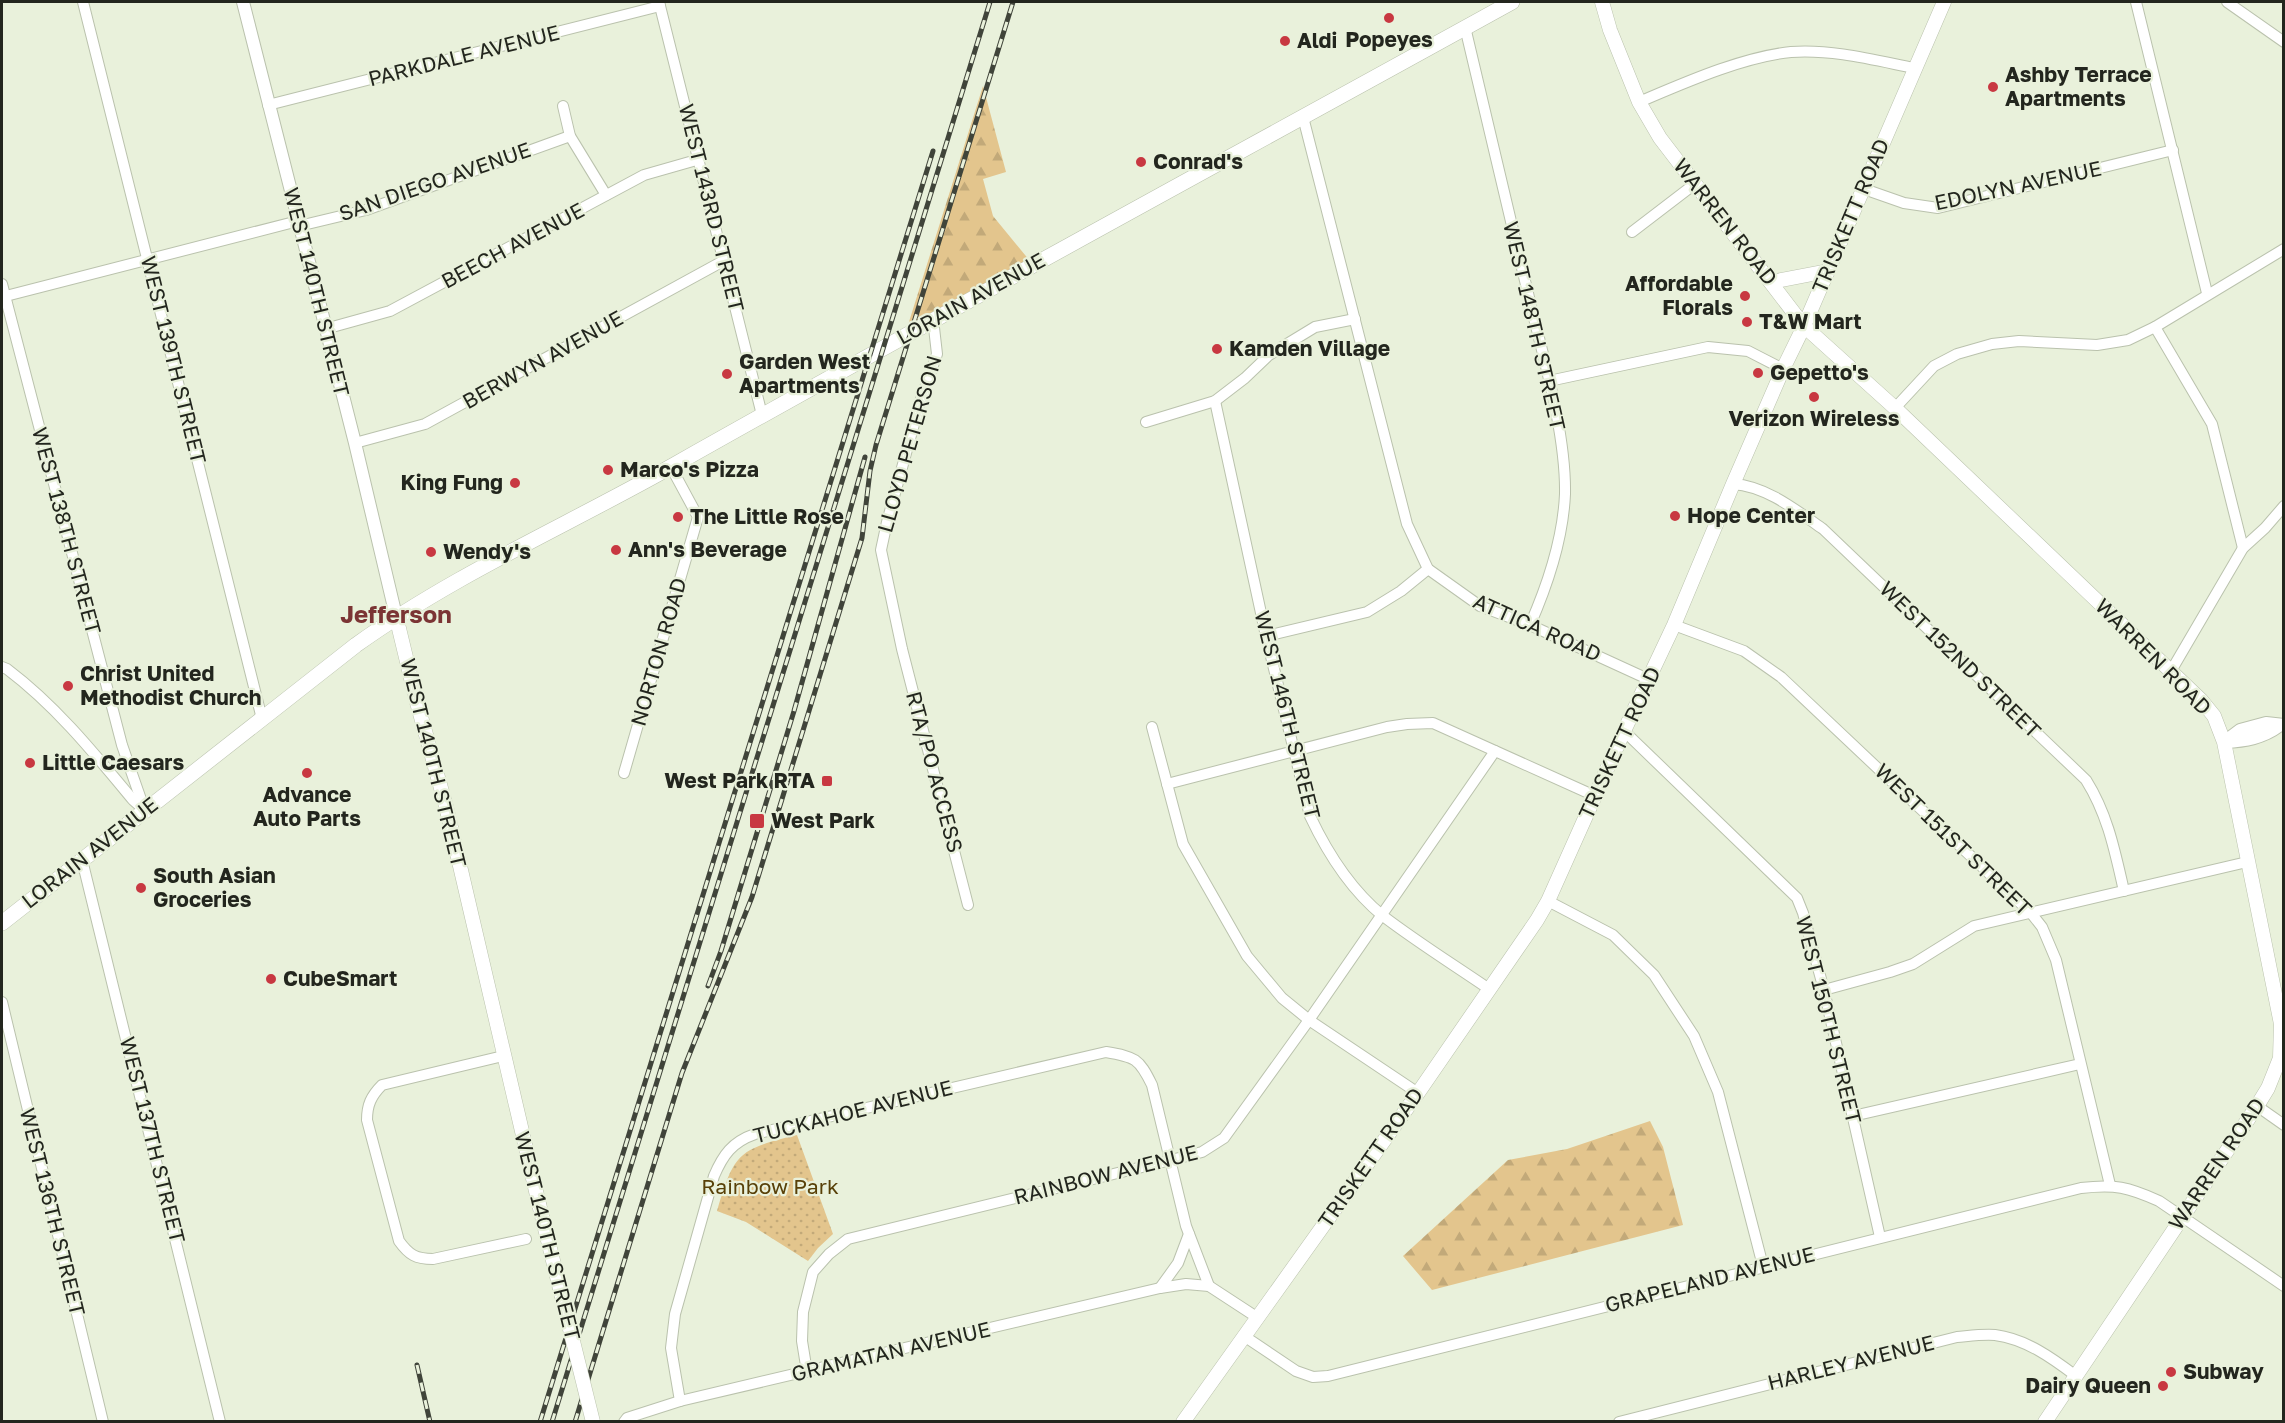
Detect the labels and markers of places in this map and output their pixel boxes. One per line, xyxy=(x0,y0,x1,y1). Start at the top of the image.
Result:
marker: Popeyes xyxy=(1382,11,1396,25)
place label: Popeyes xyxy=(1345,26,1433,52)
place label: Aldi xyxy=(1297,27,1337,53)
marker: Aldi xyxy=(1278,34,1292,48)
place label: Ashby Terrace Apartments xyxy=(2005,61,2152,111)
marker: Ashby Terrace Apartments xyxy=(1986,80,2000,94)
place label: Conrad's xyxy=(1153,148,1243,174)
marker: Conrad's xyxy=(1134,155,1148,169)
place label: Affordable Florals xyxy=(1625,270,1733,320)
marker: Affordable Florals xyxy=(1738,289,1752,303)
place label: T&W Mart xyxy=(1759,308,1862,334)
marker: T&W Mart xyxy=(1740,315,1754,329)
place label: Kamden Village xyxy=(1229,335,1390,361)
marker: Kamden Village xyxy=(1210,342,1224,356)
place label: Garden West Apartments xyxy=(739,348,870,398)
place label: Gepetto's xyxy=(1770,359,1869,385)
marker: Gepetto's xyxy=(1751,366,1765,380)
marker: Garden West Apartments xyxy=(720,367,734,381)
marker: Verizon Wireless xyxy=(1807,390,1821,404)
place label: Verizon Wireless xyxy=(1728,405,1900,431)
place label: Marco's Pizza xyxy=(620,456,759,482)
marker: Marco's Pizza xyxy=(601,463,615,477)
place label: King Fung xyxy=(401,469,503,495)
marker: King Fung xyxy=(508,476,522,490)
place label: Hope Center xyxy=(1687,502,1815,528)
place label: The Little Rose xyxy=(690,503,844,529)
marker: Hope Center xyxy=(1668,509,1682,523)
marker: The Little Rose xyxy=(671,510,685,524)
place label: Ann's Beverage xyxy=(628,536,787,562)
place label: Wendy's xyxy=(443,538,531,564)
marker: Ann's Beverage xyxy=(609,543,623,557)
marker: Wendy's xyxy=(424,545,438,559)
place label: Christ United Methodist Church xyxy=(80,660,261,710)
marker: Christ United Methodist Church xyxy=(61,679,75,693)
place label: Little Caesars xyxy=(42,749,185,775)
marker: Little Caesars xyxy=(23,756,37,770)
marker: Advance Auto Parts xyxy=(300,766,314,780)
place label: West Park RTA xyxy=(664,767,815,793)
marker: West Park RTA xyxy=(820,774,834,788)
place label: Advance Auto Parts xyxy=(253,781,361,831)
place label: West Park xyxy=(771,807,875,833)
marker: West Park xyxy=(748,812,766,830)
place label: South Asian Groceries xyxy=(153,862,276,912)
marker: South Asian Groceries xyxy=(134,881,148,895)
place label: CubeSmart xyxy=(283,965,397,991)
marker: CubeSmart xyxy=(264,972,278,986)
place label: Subway xyxy=(2183,1358,2264,1384)
marker: Subway xyxy=(2164,1365,2178,1379)
place label: Dairy Queen xyxy=(2025,1372,2151,1398)
marker: Dairy Queen xyxy=(2156,1379,2170,1393)

